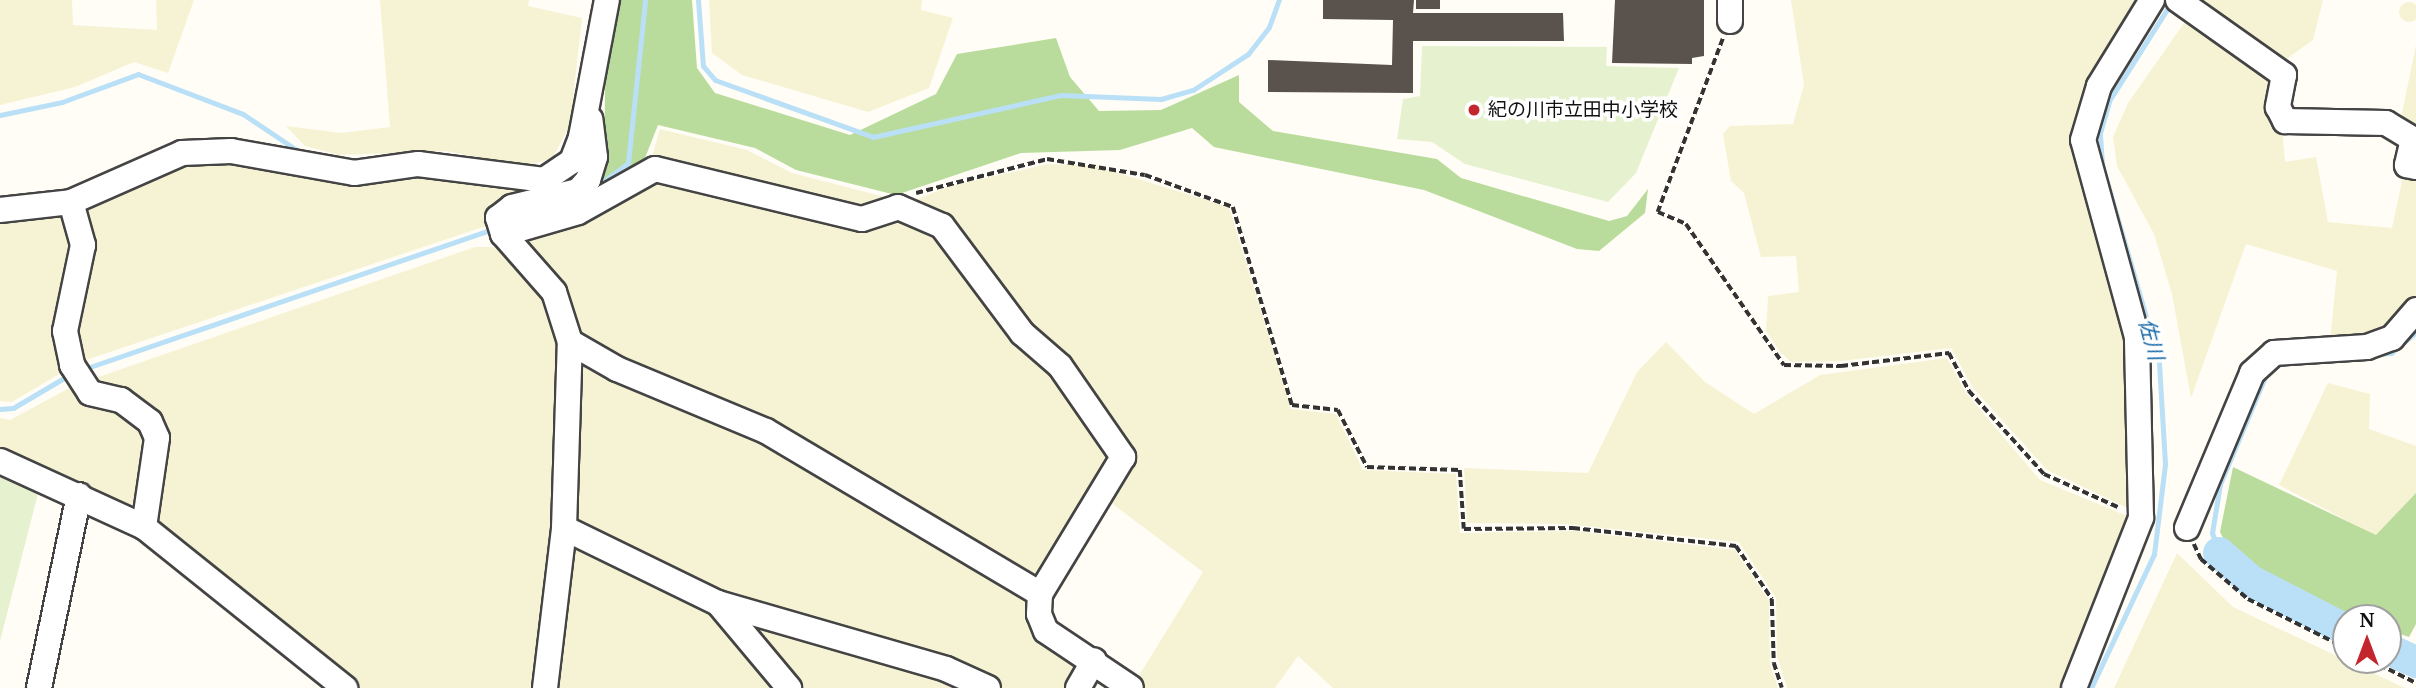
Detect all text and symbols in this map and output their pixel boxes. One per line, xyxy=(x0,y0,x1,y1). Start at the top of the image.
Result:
place label: 紀の川市立田中小学校 xyxy=(1488,99,1678,121)
marker: 紀の川市立田中小学校 xyxy=(1466,102,1482,118)
water label: 佐川 xyxy=(2134,315,2170,363)
north arrow xyxy=(2332,604,2402,674)
text: N xyxy=(2360,607,2374,633)

